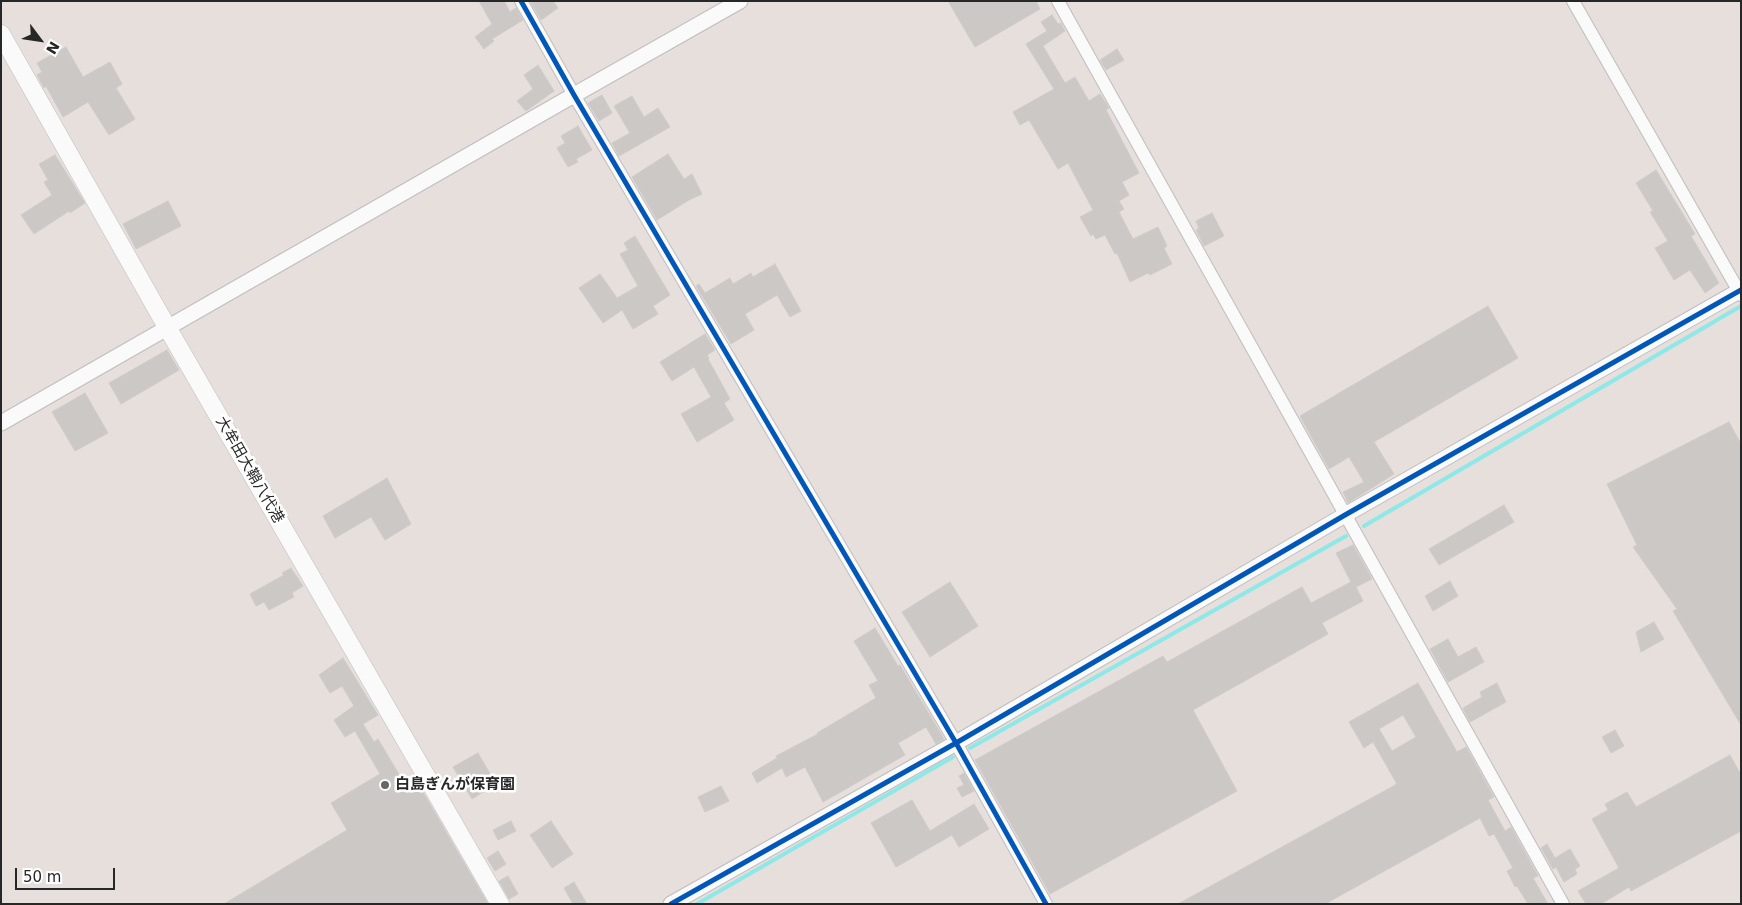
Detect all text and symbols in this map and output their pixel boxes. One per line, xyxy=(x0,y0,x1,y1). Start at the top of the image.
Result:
north arrow xyxy=(15,15,65,65)
text: N xyxy=(43,39,63,57)
street label: 大牟田大鞘八代港 xyxy=(211,414,287,526)
place label: 白島ぎんが保育園 xyxy=(395,776,515,794)
marker: 白島ぎんが保育園 xyxy=(379,779,391,791)
scale bar xyxy=(18,858,118,890)
text: 50 m xyxy=(23,868,61,886)

